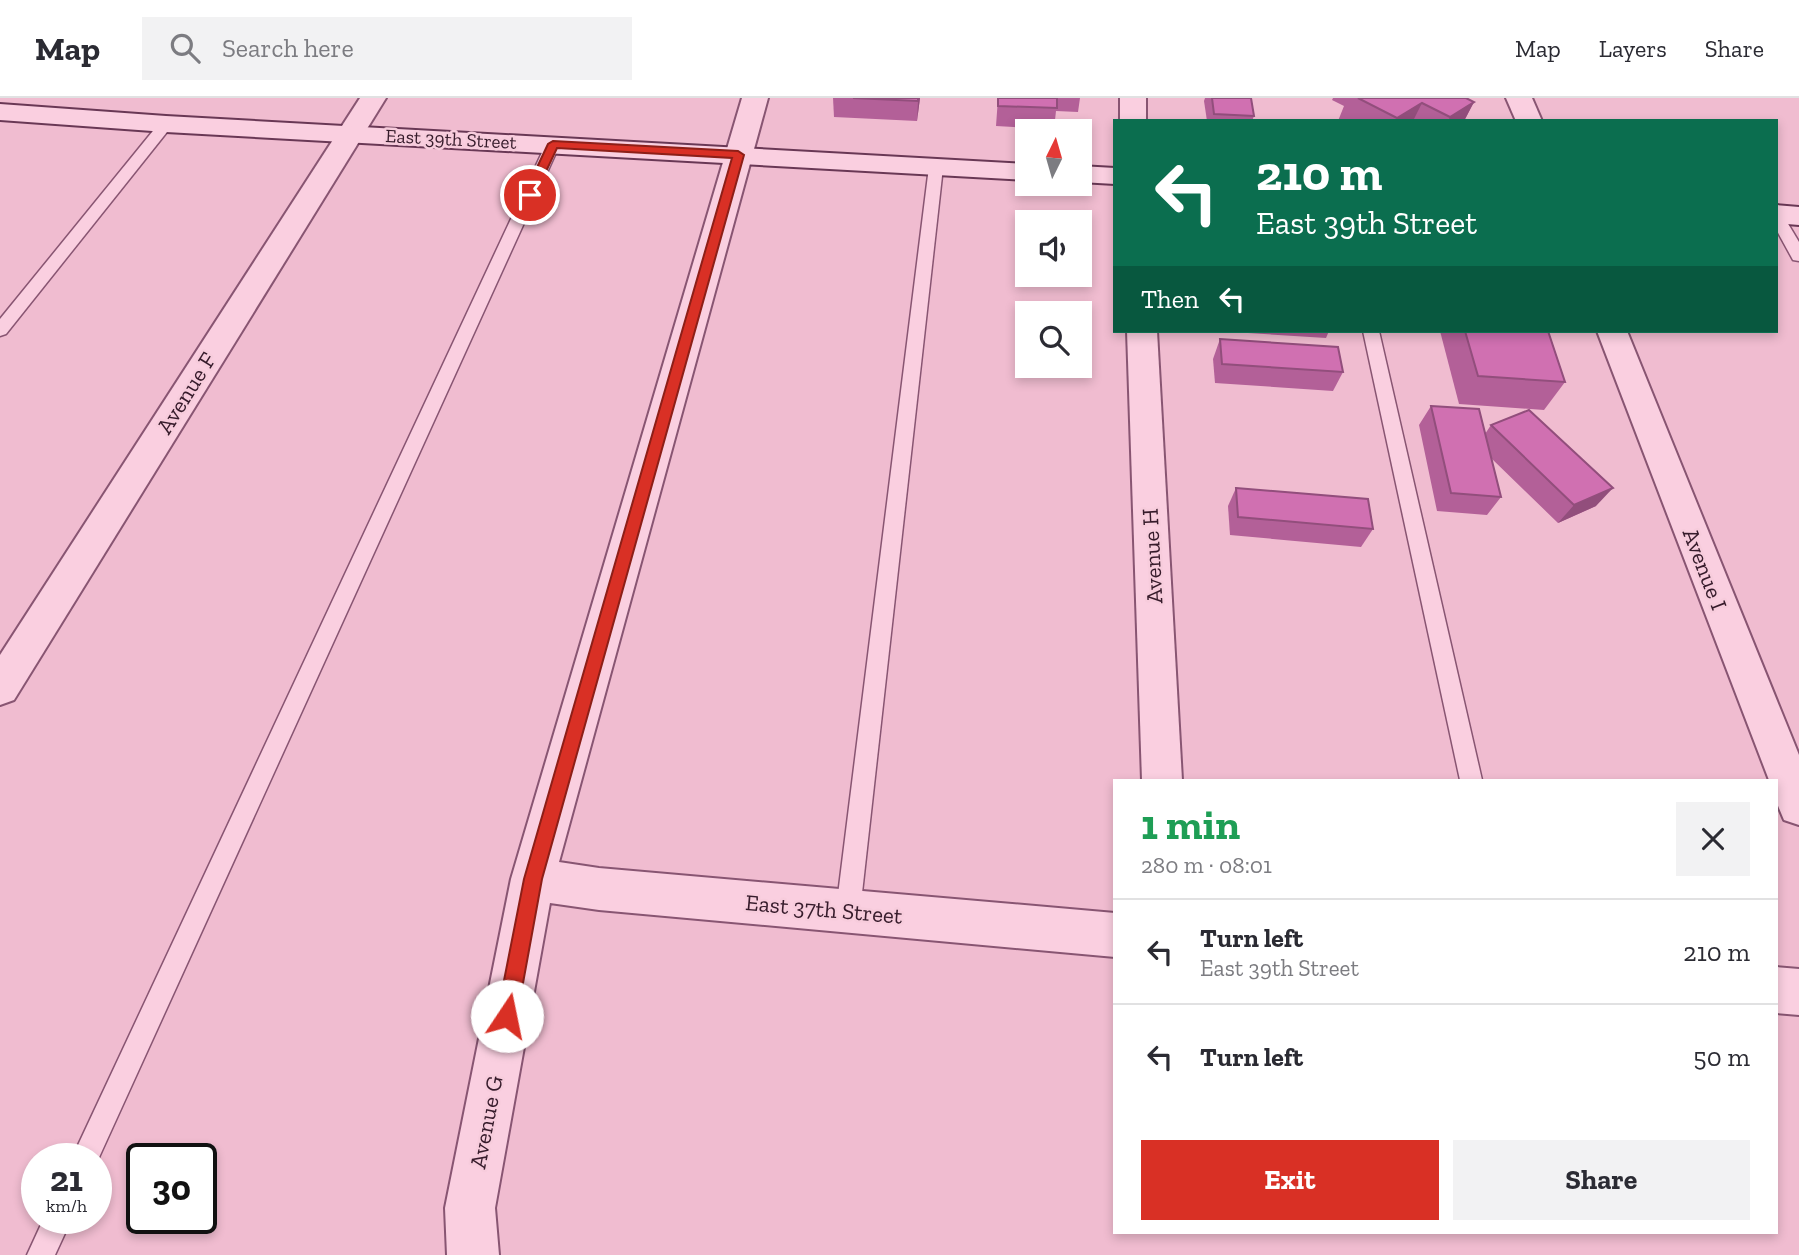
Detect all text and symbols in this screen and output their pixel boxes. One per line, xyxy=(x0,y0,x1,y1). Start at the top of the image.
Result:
search box xyxy=(142,17,632,80)
text: Map xyxy=(35,29,100,68)
icon: search xyxy=(166,29,204,67)
text: Search here xyxy=(222,32,354,64)
text: Map xyxy=(1515,34,1561,63)
text: Layers xyxy=(1599,34,1667,63)
text: Share xyxy=(1705,34,1764,63)
north arrow xyxy=(1015,119,1092,196)
map controls xyxy=(1015,119,1092,378)
street label: East 39th Street xyxy=(385,124,517,154)
text: 210 m xyxy=(1256,144,1382,203)
icon: left xyxy=(1141,147,1232,238)
pin xyxy=(500,165,560,225)
icon: arrive xyxy=(511,176,549,214)
text: East 39th Street xyxy=(1256,204,1477,242)
button: sound xyxy=(1015,210,1092,287)
icon: left xyxy=(1213,280,1251,318)
text: Then xyxy=(1141,283,1199,315)
button: search xyxy=(1015,301,1092,378)
street label: Avenue F xyxy=(150,347,222,439)
street label: Avenue H xyxy=(1136,508,1168,604)
street label: Avenue I xyxy=(1677,524,1733,614)
text: 1 min xyxy=(1141,799,1240,850)
button: close xyxy=(1676,802,1750,876)
text: 280 m · 08:01 xyxy=(1141,851,1272,879)
street label: East 37th Street xyxy=(744,888,904,930)
text: Turn left xyxy=(1200,922,1303,954)
icon: left xyxy=(1141,933,1179,971)
text: 210 m xyxy=(1683,936,1750,968)
text: East 39th Street xyxy=(1200,954,1359,982)
position arrow xyxy=(470,979,544,1053)
icon: left xyxy=(1141,1038,1179,1076)
text: Turn left xyxy=(1200,1041,1303,1073)
text: 50 m xyxy=(1693,1041,1750,1073)
street label: Avenue G xyxy=(463,1073,509,1171)
button: Exit xyxy=(1141,1140,1439,1220)
button: Share xyxy=(1453,1140,1750,1220)
speed limit sign: 30 xyxy=(126,1143,217,1234)
text: 21 xyxy=(50,1158,83,1200)
text: km/h xyxy=(46,1195,87,1217)

